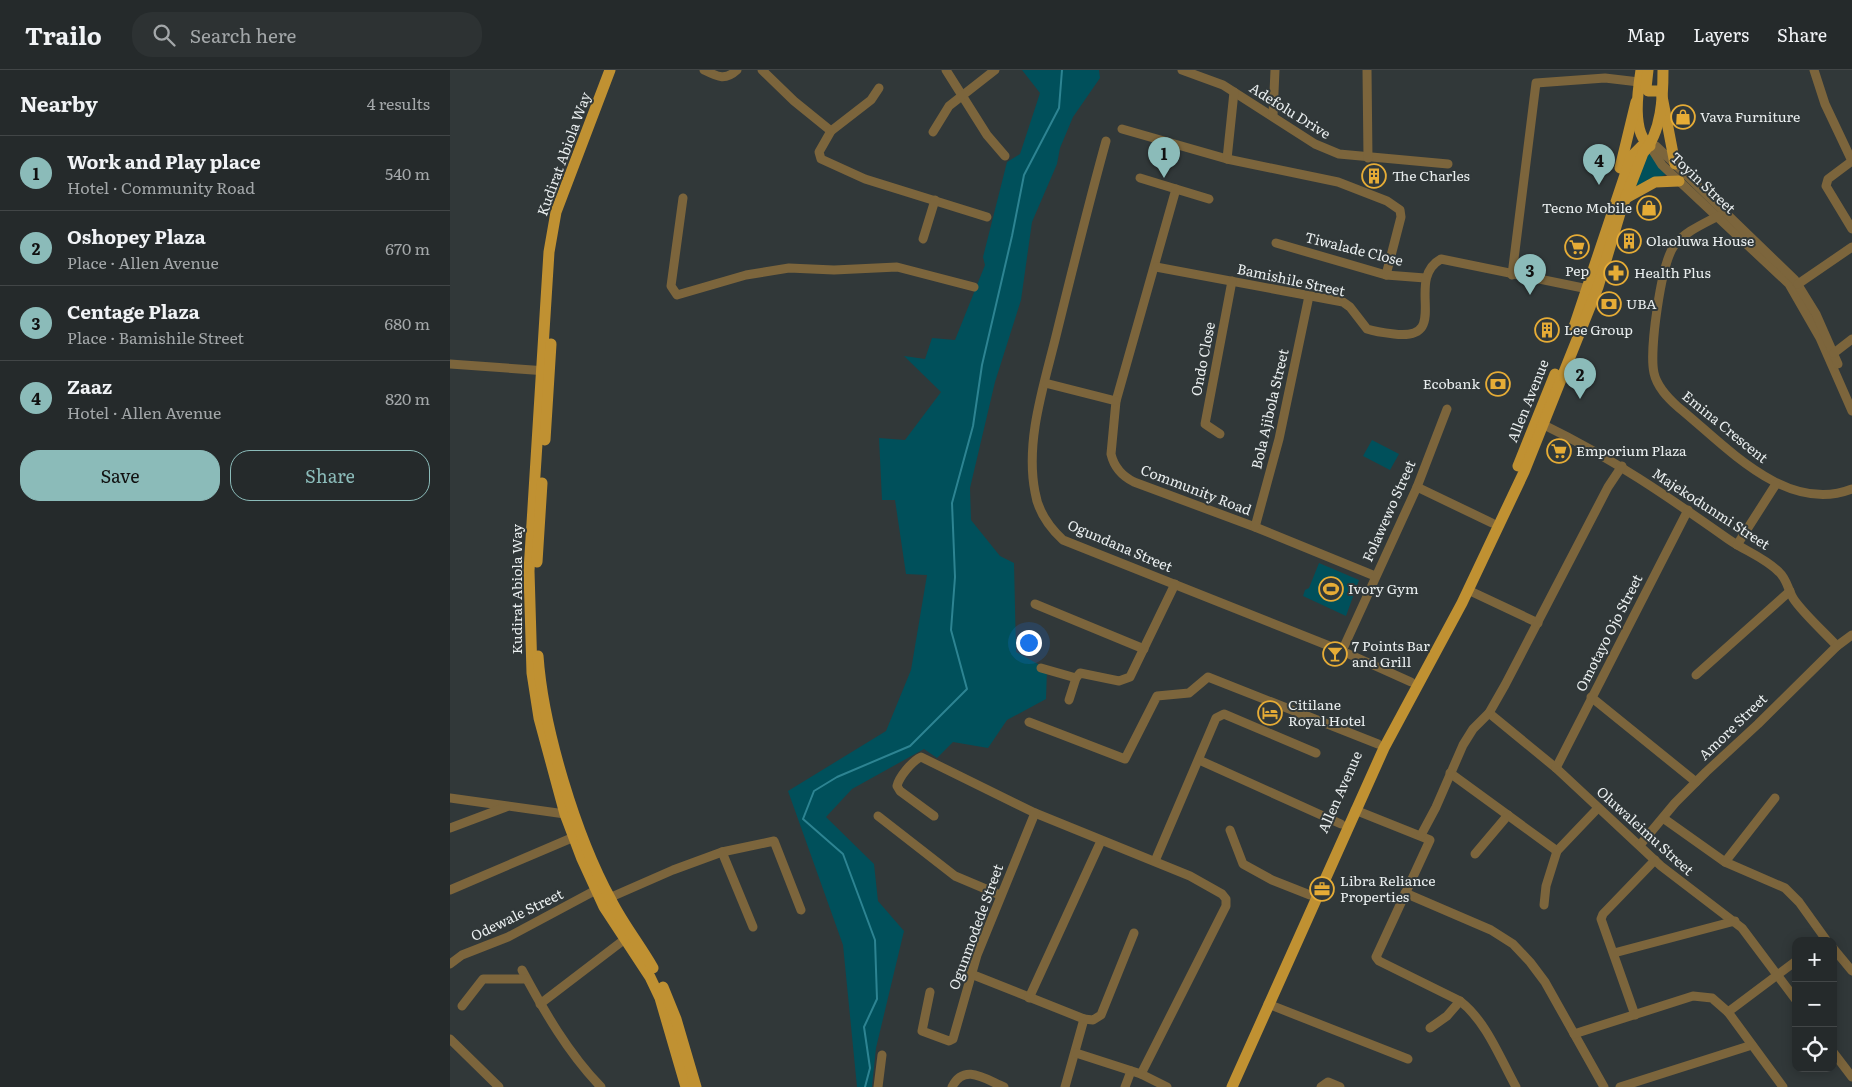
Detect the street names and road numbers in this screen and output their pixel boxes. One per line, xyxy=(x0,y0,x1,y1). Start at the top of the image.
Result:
street label: Adefolu Drive xyxy=(1246,77,1335,143)
street label: Kudirat Abiola Way xyxy=(531,88,595,218)
street label: Toyin Street xyxy=(1667,147,1741,218)
street label: Tiwalade Close xyxy=(1303,226,1405,270)
street label: Bamishile Street xyxy=(1235,258,1347,300)
street label: Ondo Close xyxy=(1185,320,1219,398)
street label: Bola Ajibola Street xyxy=(1245,346,1293,471)
street label: Allen Avenue xyxy=(1501,356,1553,445)
street label: Emina Crescent xyxy=(1679,385,1773,467)
street label: Folawewo Street xyxy=(1357,456,1420,565)
street label: Community Road xyxy=(1138,459,1255,520)
street label: Majekodunmi Street xyxy=(1649,463,1775,554)
street label: Ogundana Street xyxy=(1065,514,1176,576)
street label: Kudirat Abiola Way xyxy=(506,523,526,654)
street label: Omotayo Ojo Street xyxy=(1570,570,1646,695)
street label: Amore Street xyxy=(1694,688,1771,764)
street label: Allen Avenue xyxy=(1312,747,1366,836)
street label: Oluwaleimu Street xyxy=(1593,781,1699,880)
street label: Ogunmodede Street xyxy=(943,861,1007,992)
street label: Odewale Street xyxy=(467,883,566,945)

